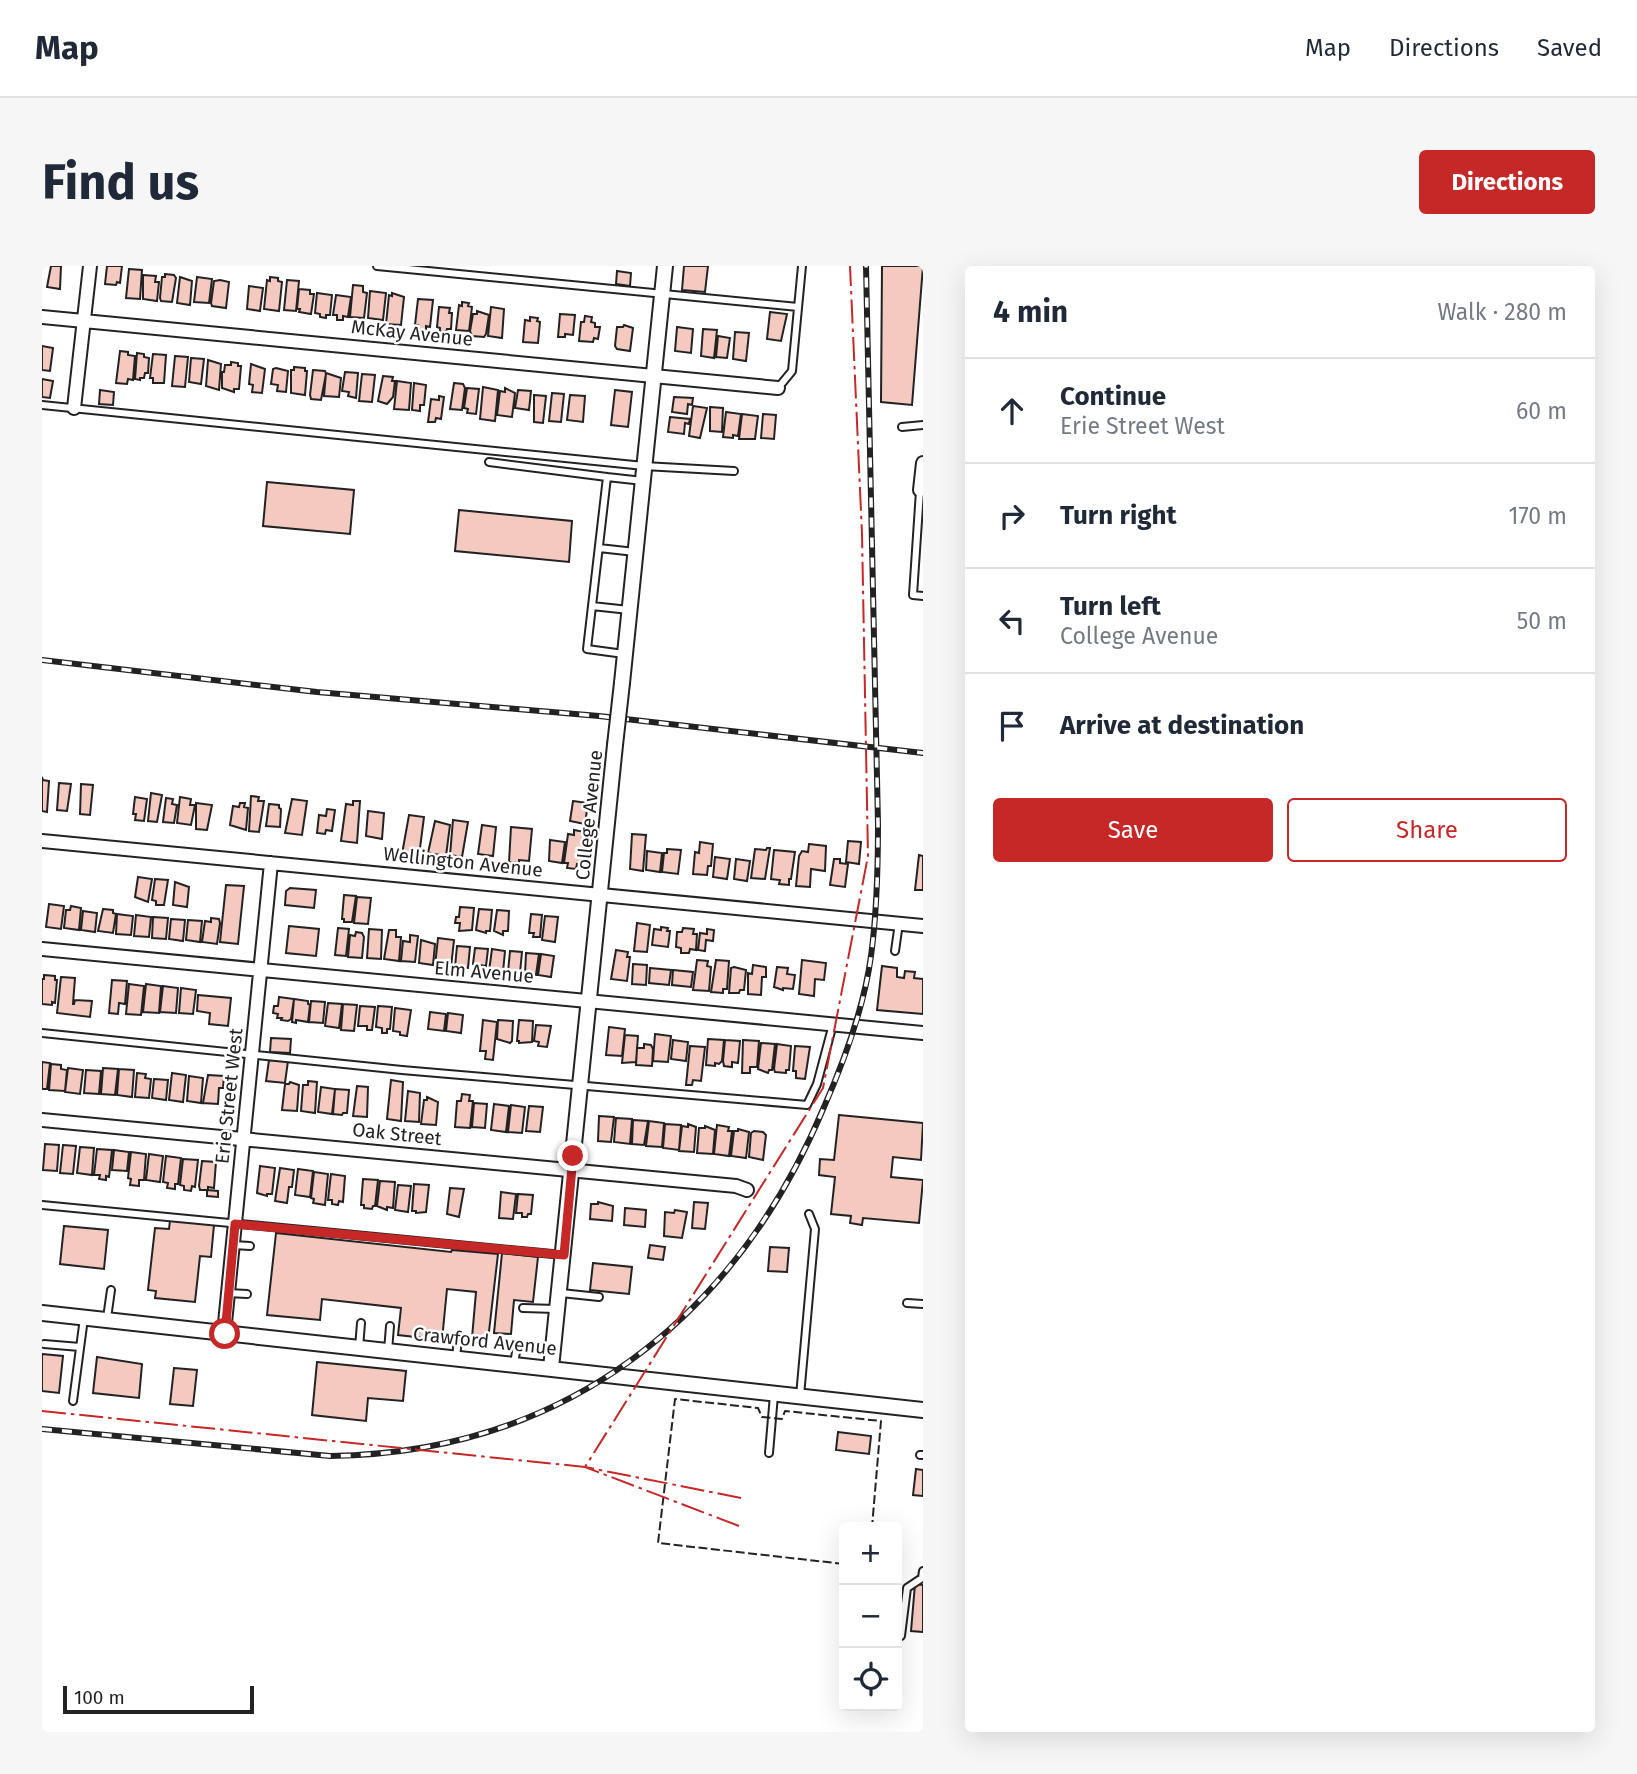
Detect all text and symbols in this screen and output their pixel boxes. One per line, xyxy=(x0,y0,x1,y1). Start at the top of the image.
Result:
text: Map xyxy=(35,28,99,68)
text: Map xyxy=(1305,34,1351,62)
text: Directions xyxy=(1389,34,1499,62)
text: Saved xyxy=(1537,34,1602,62)
button: Directions xyxy=(1419,150,1595,214)
text: Find us xyxy=(42,153,199,212)
text: 4 min xyxy=(993,294,1068,330)
text: Walk · 280 m xyxy=(1437,298,1567,326)
street label: McKay Avenue xyxy=(350,315,474,351)
text: Continue xyxy=(1060,381,1166,412)
icon: ahead xyxy=(993,392,1031,430)
text: 60 m xyxy=(1516,397,1567,425)
text: Erie Street West xyxy=(1060,412,1225,440)
icon: right xyxy=(993,497,1031,535)
text: Turn right xyxy=(1060,500,1177,531)
text: 170 m xyxy=(1508,502,1567,530)
text: Turn left xyxy=(1060,591,1161,622)
icon: left xyxy=(993,602,1031,640)
text: 50 m xyxy=(1517,607,1567,635)
text: College Avenue xyxy=(1060,622,1218,650)
icon: arrive xyxy=(993,707,1031,745)
text: Arrive at destination xyxy=(1060,710,1304,741)
street label: College Avenue xyxy=(571,749,607,881)
button: Save xyxy=(993,798,1273,862)
button: Share xyxy=(1287,798,1567,862)
street label: Wellington Avenue xyxy=(382,842,544,882)
street label: Elm Avenue xyxy=(433,956,535,988)
street label: Erie Street West xyxy=(210,1027,248,1165)
street label: Oak Street xyxy=(351,1118,443,1150)
route end xyxy=(557,1140,588,1171)
route start xyxy=(209,1318,240,1349)
street label: Crawford Avenue xyxy=(412,1322,558,1360)
map controls xyxy=(839,1522,902,1711)
button: + xyxy=(839,1522,902,1585)
button: − xyxy=(839,1585,902,1648)
button: locate xyxy=(839,1648,902,1711)
scale bar xyxy=(63,1683,254,1715)
text: 100 m xyxy=(74,1686,125,1709)

